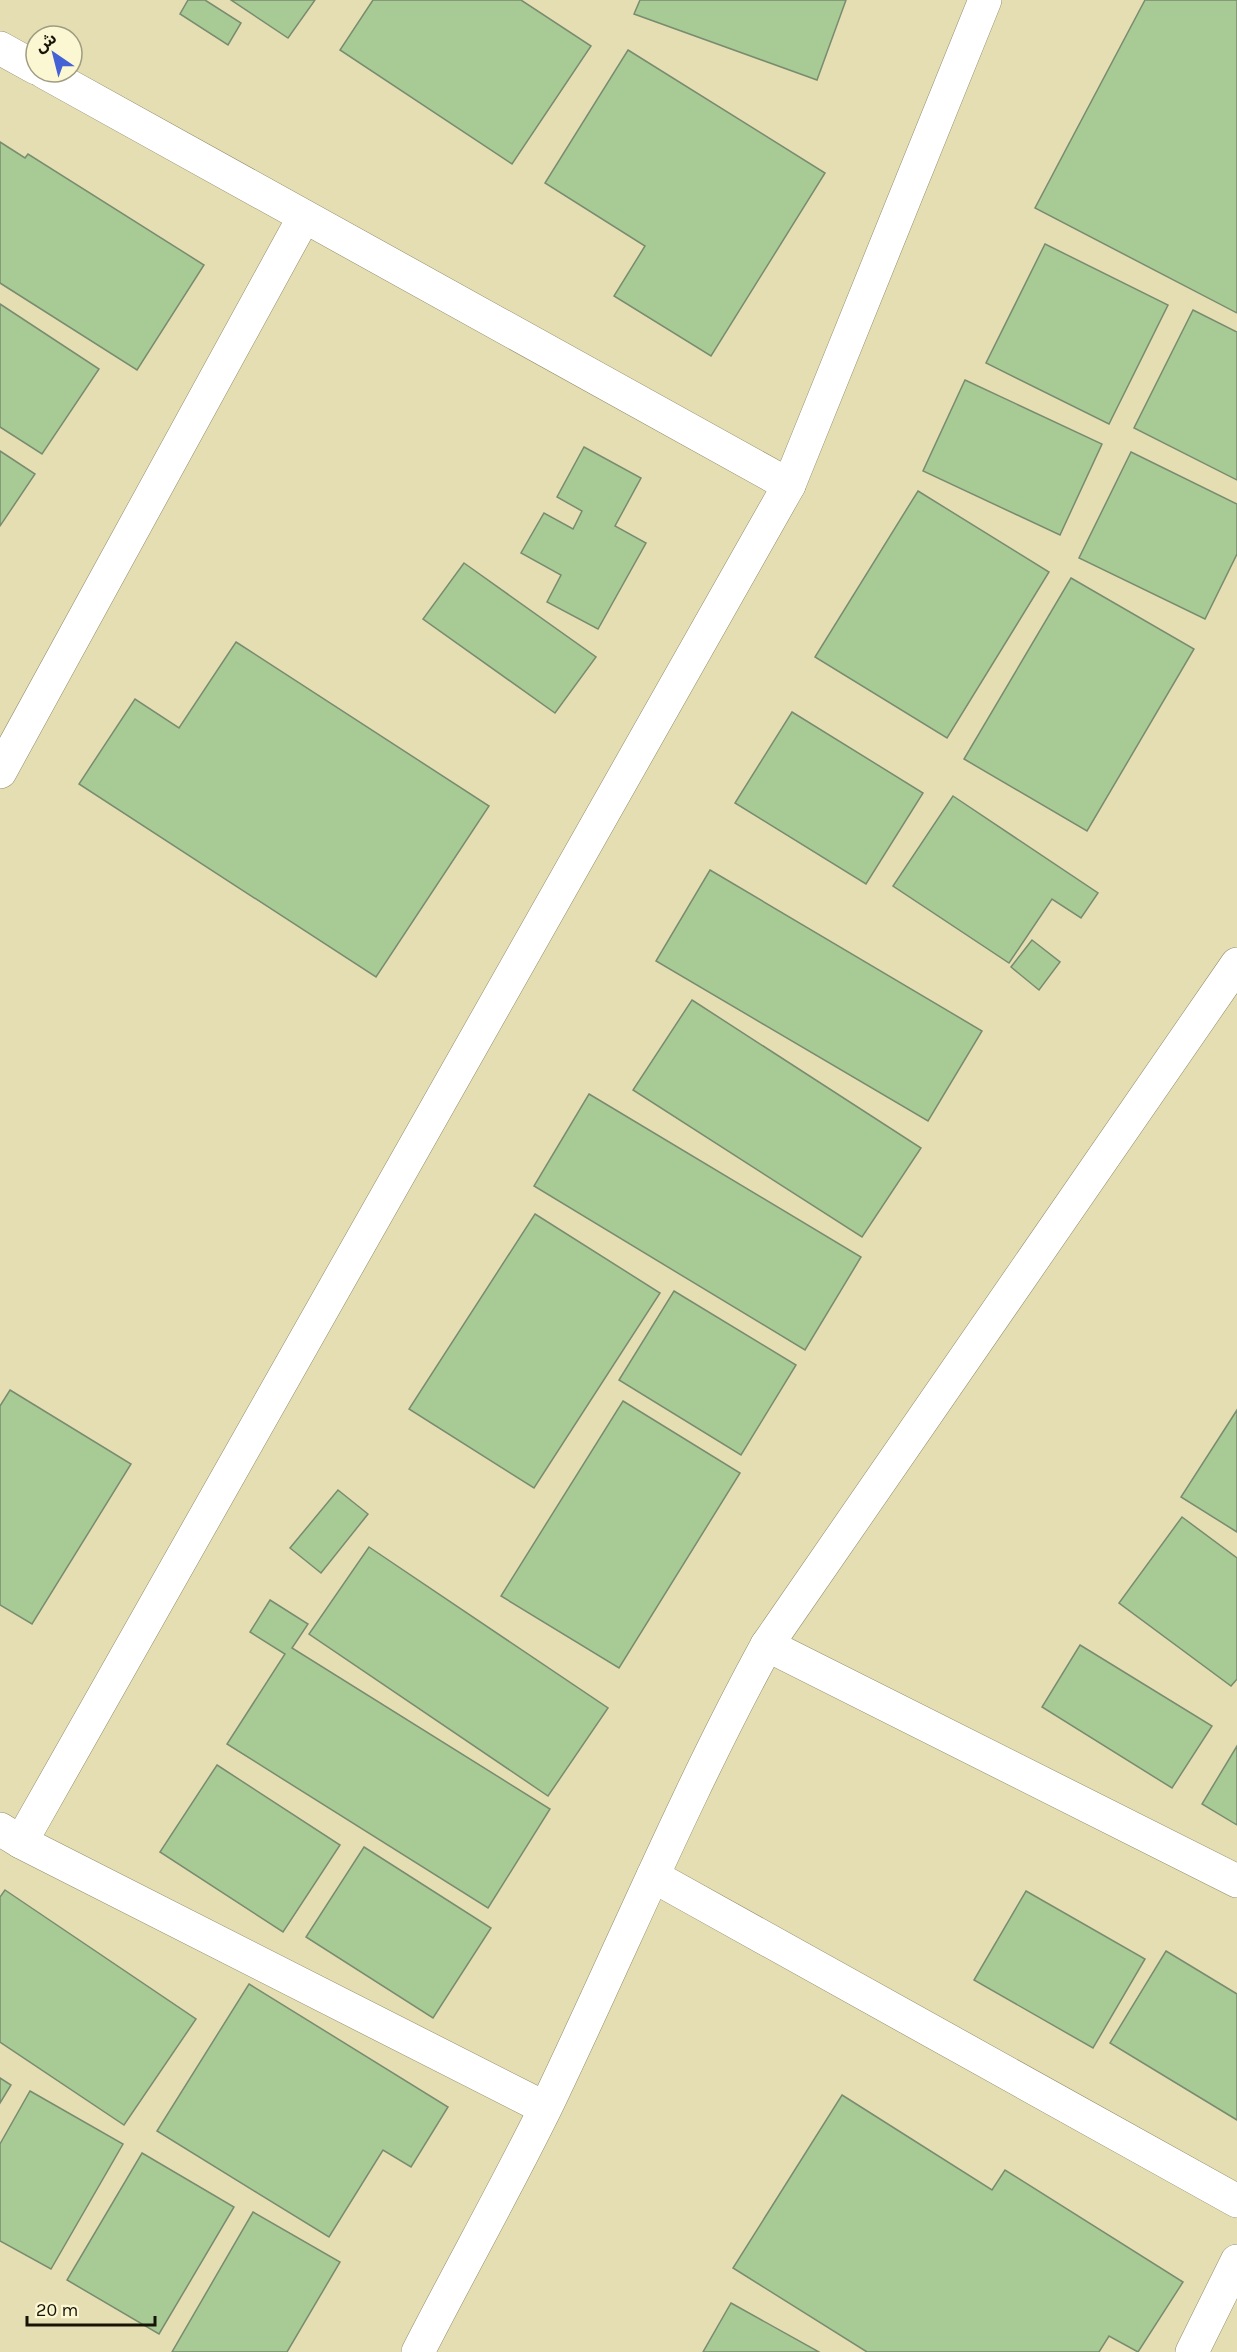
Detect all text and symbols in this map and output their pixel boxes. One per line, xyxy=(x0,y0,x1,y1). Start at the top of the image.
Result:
north arrow xyxy=(24,24,84,84)
text: ش xyxy=(31,28,60,56)
scale bar xyxy=(27,2289,154,2327)
text: 20 m xyxy=(36,2299,78,2321)

